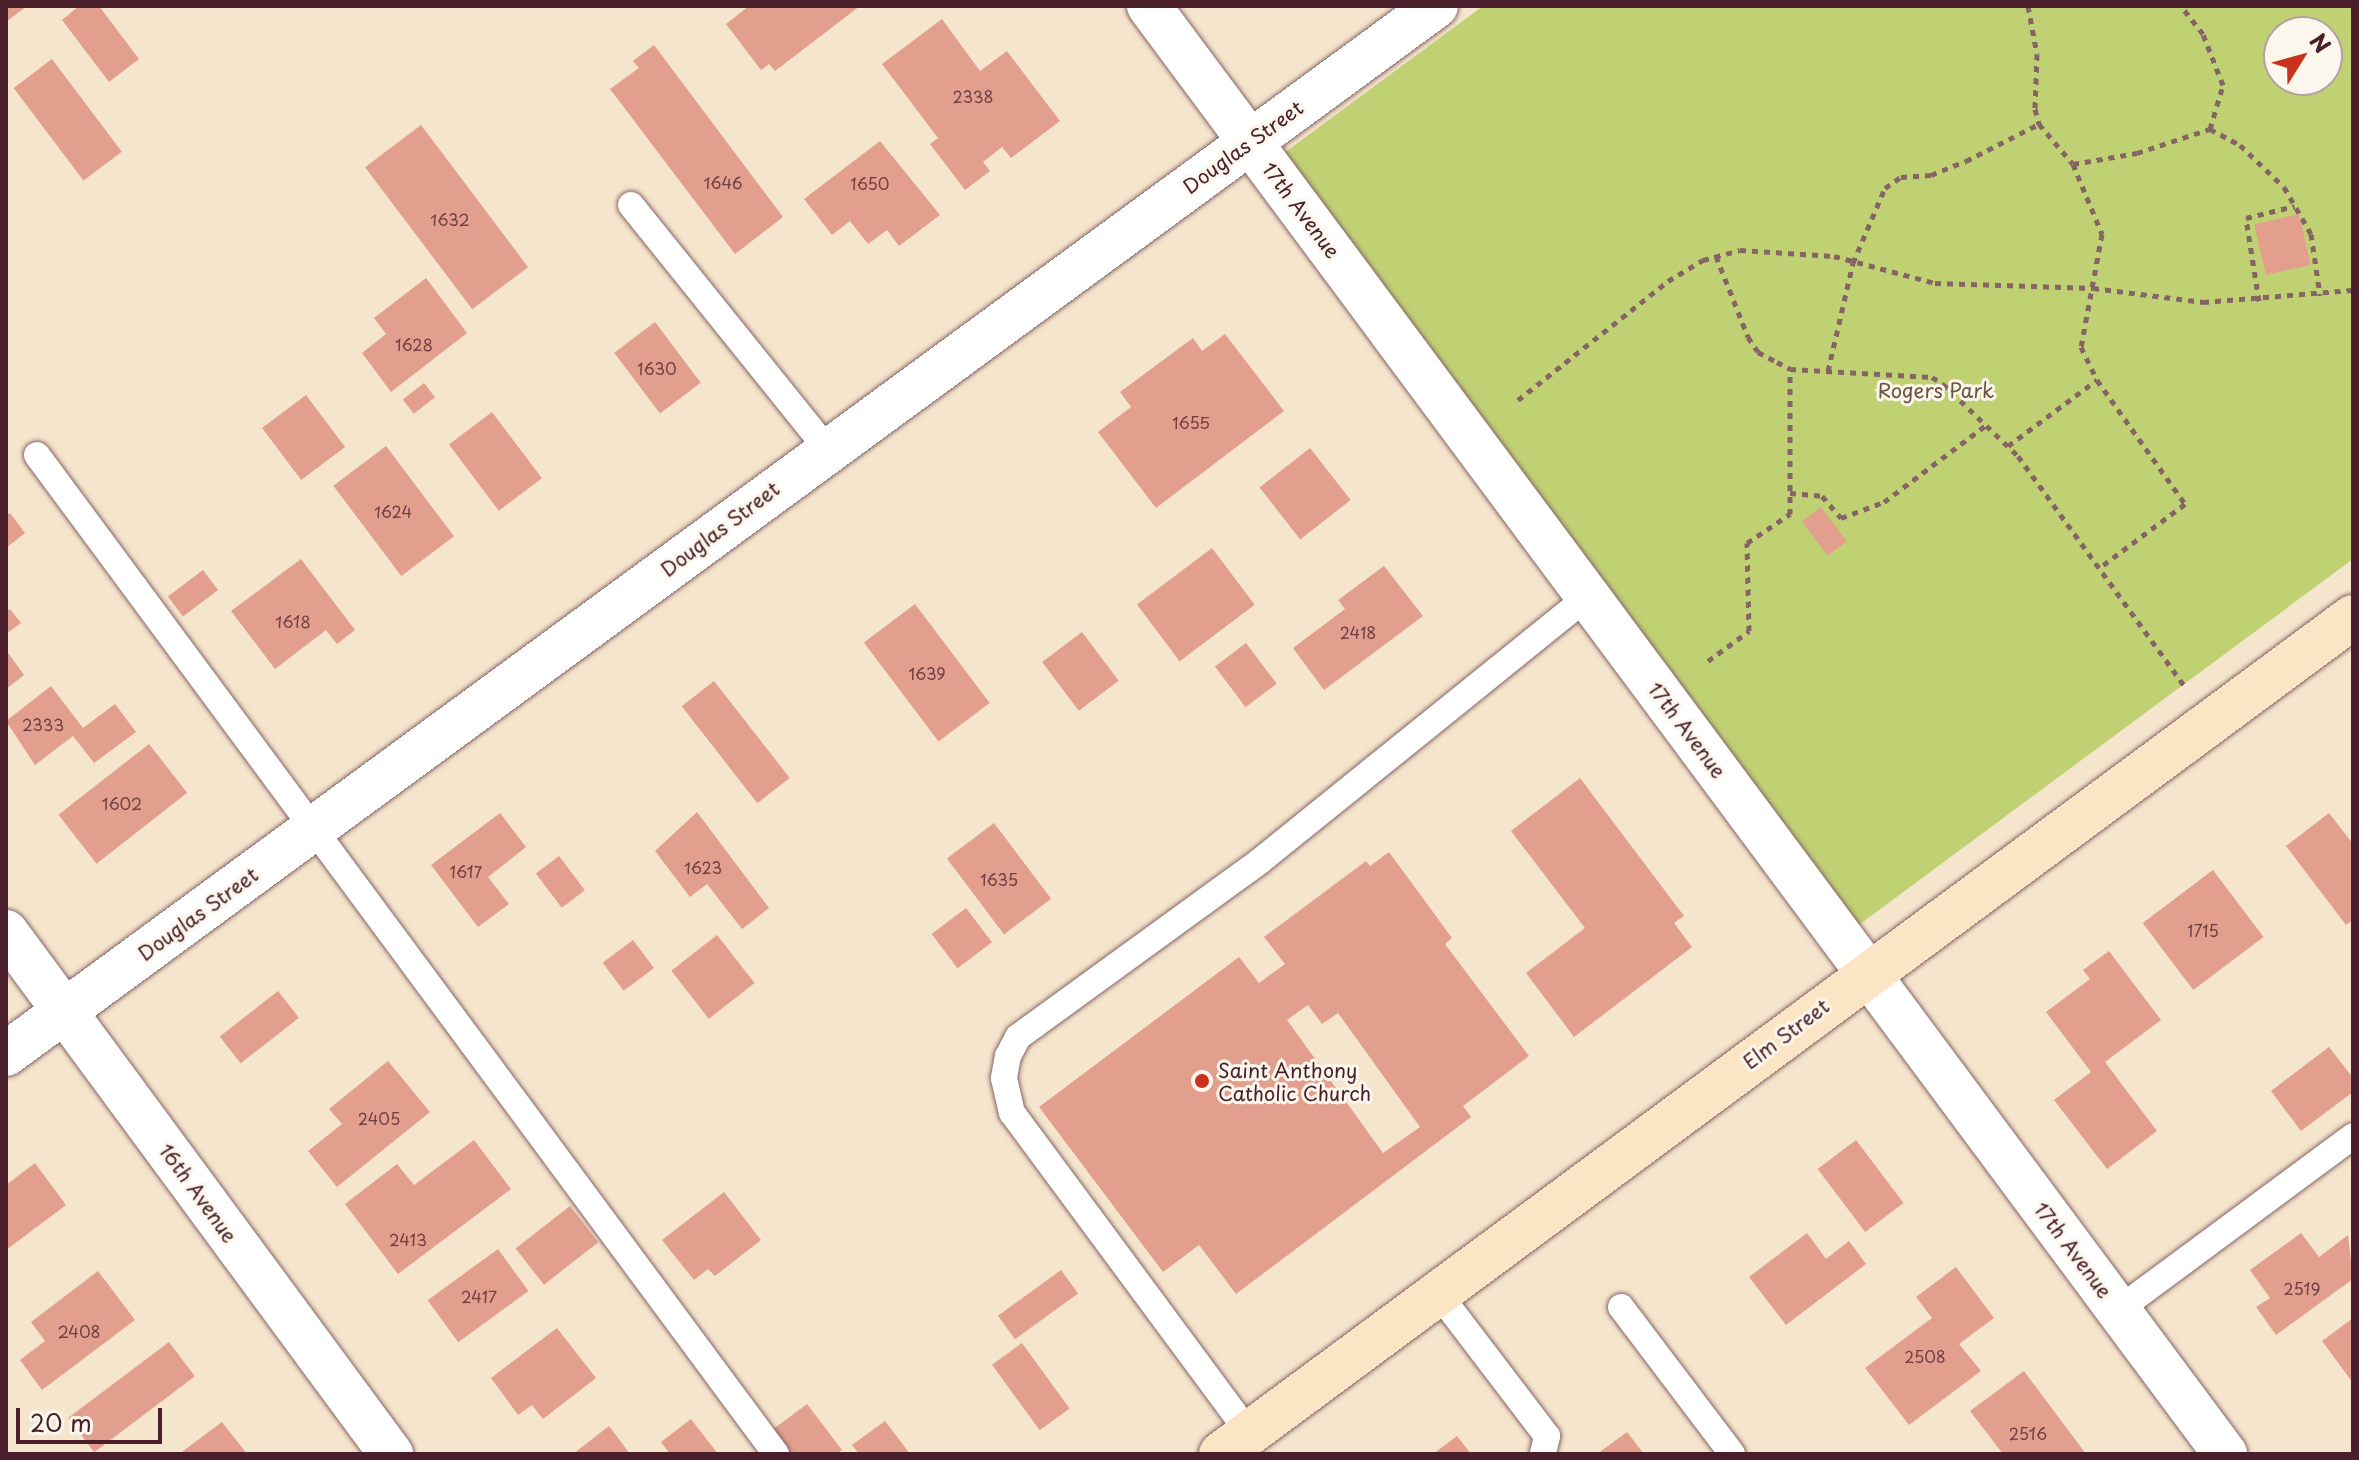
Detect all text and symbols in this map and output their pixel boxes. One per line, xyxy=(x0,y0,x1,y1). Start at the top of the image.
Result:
north arrow xyxy=(2263,16,2343,96)
text: N xyxy=(2303,26,2339,59)
house number: 2338 xyxy=(952,86,994,106)
street label: Douglas Street xyxy=(1178,95,1308,199)
street label: 17th Avenue xyxy=(1257,157,1345,263)
house number: 1646 xyxy=(703,172,743,192)
house number: 1650 xyxy=(851,173,889,193)
house number: 1632 xyxy=(430,209,470,229)
house number: 1628 xyxy=(395,334,433,354)
house number: 1630 xyxy=(637,358,677,378)
park label: Rogers Park xyxy=(1878,378,1994,402)
house number: 1655 xyxy=(1172,412,1210,432)
street label: Douglas Street xyxy=(656,476,784,582)
house number: 1624 xyxy=(374,501,412,521)
house number: 1618 xyxy=(275,611,311,631)
house number: 2418 xyxy=(1340,622,1376,642)
house number: 1639 xyxy=(908,663,946,683)
street label: 17th Avenue xyxy=(1643,677,1731,783)
house number: 2333 xyxy=(22,714,64,734)
house number: 1602 xyxy=(102,793,142,813)
house number: 1623 xyxy=(684,857,722,877)
house number: 1617 xyxy=(450,861,482,881)
street label: Douglas Street xyxy=(133,862,263,966)
house number: 1635 xyxy=(980,869,1018,889)
house number: 1715 xyxy=(2187,920,2219,940)
street label: Elm Street xyxy=(1738,994,1834,1074)
place label: Saint Anthony Catholic Church xyxy=(1218,1058,1372,1105)
marker: Saint Anthony Catholic Church xyxy=(1193,1072,1211,1090)
house number: 2405 xyxy=(358,1108,400,1128)
street label: 16th Avenue xyxy=(154,1138,242,1248)
street label: 17th Avenue xyxy=(2029,1197,2117,1303)
house number: 2413 xyxy=(389,1229,427,1249)
house number: 2519 xyxy=(2284,1278,2320,1298)
house number: 2417 xyxy=(461,1286,497,1306)
house number: 2408 xyxy=(57,1321,101,1341)
house number: 2508 xyxy=(1904,1346,1946,1366)
scale bar xyxy=(20,1392,166,1442)
text: 20 m xyxy=(30,1404,92,1440)
house number: 2516 xyxy=(2009,1423,2047,1443)

